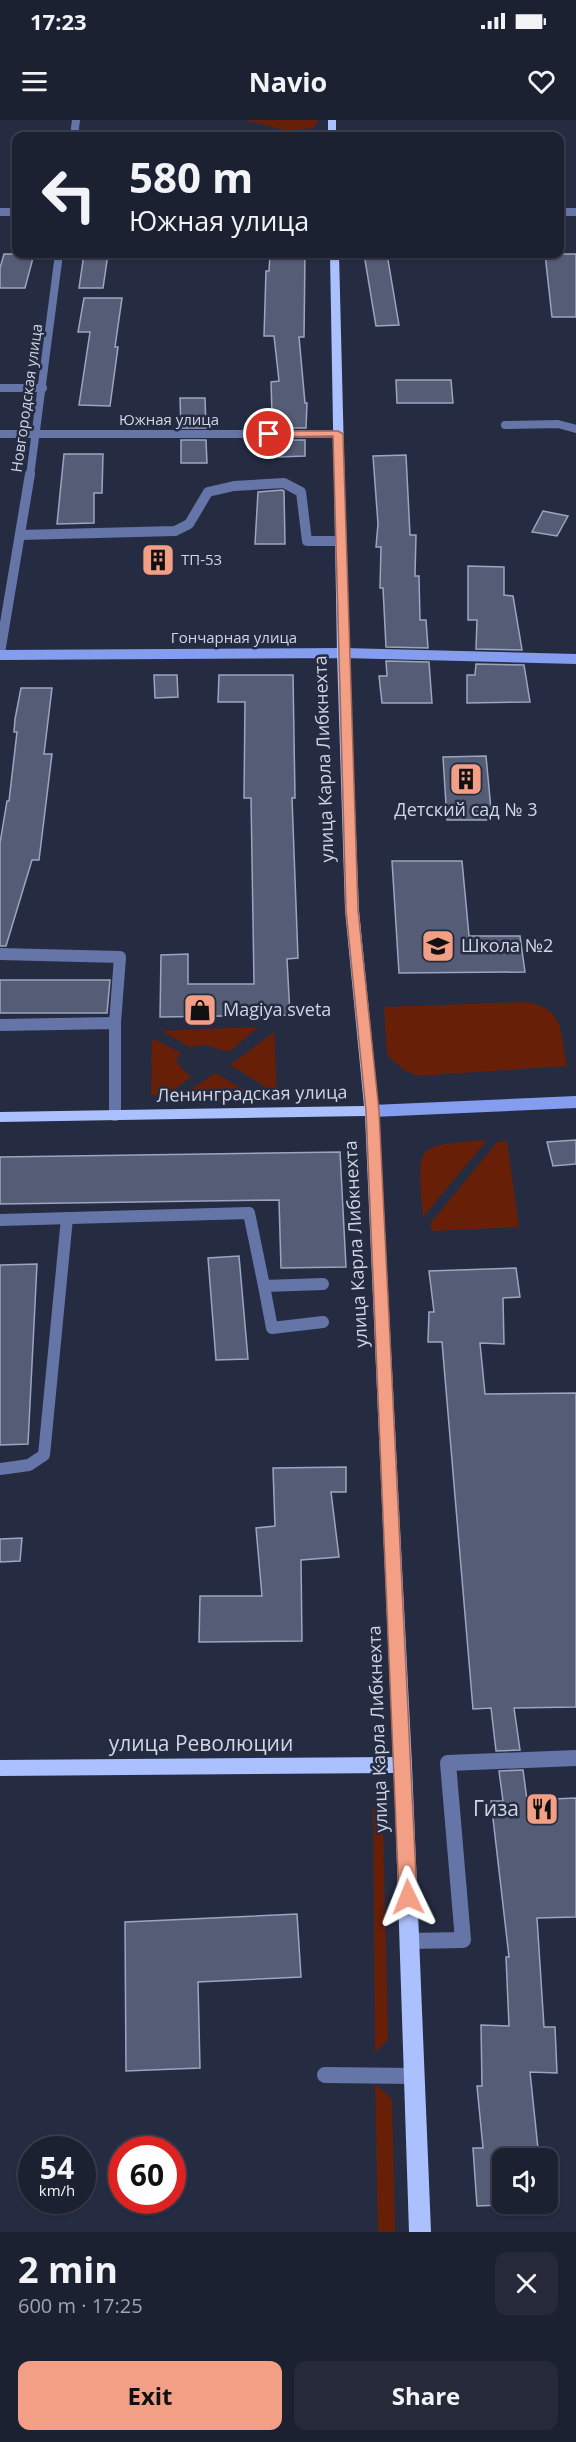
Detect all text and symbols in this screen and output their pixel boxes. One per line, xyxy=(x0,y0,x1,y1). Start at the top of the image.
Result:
text: 17:23 xyxy=(30,6,87,36)
text: Navio xyxy=(249,63,327,100)
icon: menu xyxy=(18,65,51,98)
icon: heart xyxy=(525,65,558,98)
text: 580 m xyxy=(129,148,253,205)
icon: left xyxy=(30,156,108,234)
text: Южная улица xyxy=(129,202,309,239)
street label: Новгородская улица xyxy=(6,322,46,473)
pin xyxy=(243,408,294,459)
street label: Южная улица xyxy=(119,409,219,429)
icon: arrive xyxy=(252,417,285,450)
building icon: ТП-53 xyxy=(140,542,176,578)
place label: ТП-53 xyxy=(181,549,222,569)
street label: Гончарная улица xyxy=(171,627,297,647)
street label: улица Карла Либкнехта xyxy=(307,655,339,863)
building icon: Детский сад № 3 xyxy=(448,761,484,797)
place label: Детский сад № 3 xyxy=(394,797,538,821)
school or university icon: Школа №2 xyxy=(420,928,456,964)
place label: Школа №2 xyxy=(461,933,553,957)
shop icon: Magiya sveta xyxy=(182,992,218,1028)
place label: Magiya sveta xyxy=(223,997,331,1021)
street label: Ленинградская улица xyxy=(156,1079,348,1107)
street label: улица Карла Либкнехта xyxy=(338,1140,372,1348)
street label: улица Карла Либкнехта xyxy=(361,1625,393,1833)
street label: улица Революции xyxy=(109,1729,293,1757)
restaurant icon: Гиза xyxy=(524,1791,560,1827)
place label: Гиза xyxy=(473,1794,519,1822)
position arrow xyxy=(376,1865,440,1929)
speed limit sign: 60 xyxy=(108,2136,186,2214)
text: 54 xyxy=(40,2147,74,2188)
map controls xyxy=(492,2148,558,2214)
button: sound xyxy=(492,2148,558,2214)
text: km/h xyxy=(39,2180,75,2200)
text: 2 min xyxy=(18,2245,118,2294)
button: close xyxy=(495,2252,558,2315)
text: 600 m · 17:25 xyxy=(18,2292,143,2319)
button: Exit xyxy=(18,2361,282,2430)
button: Share xyxy=(294,2361,558,2430)

